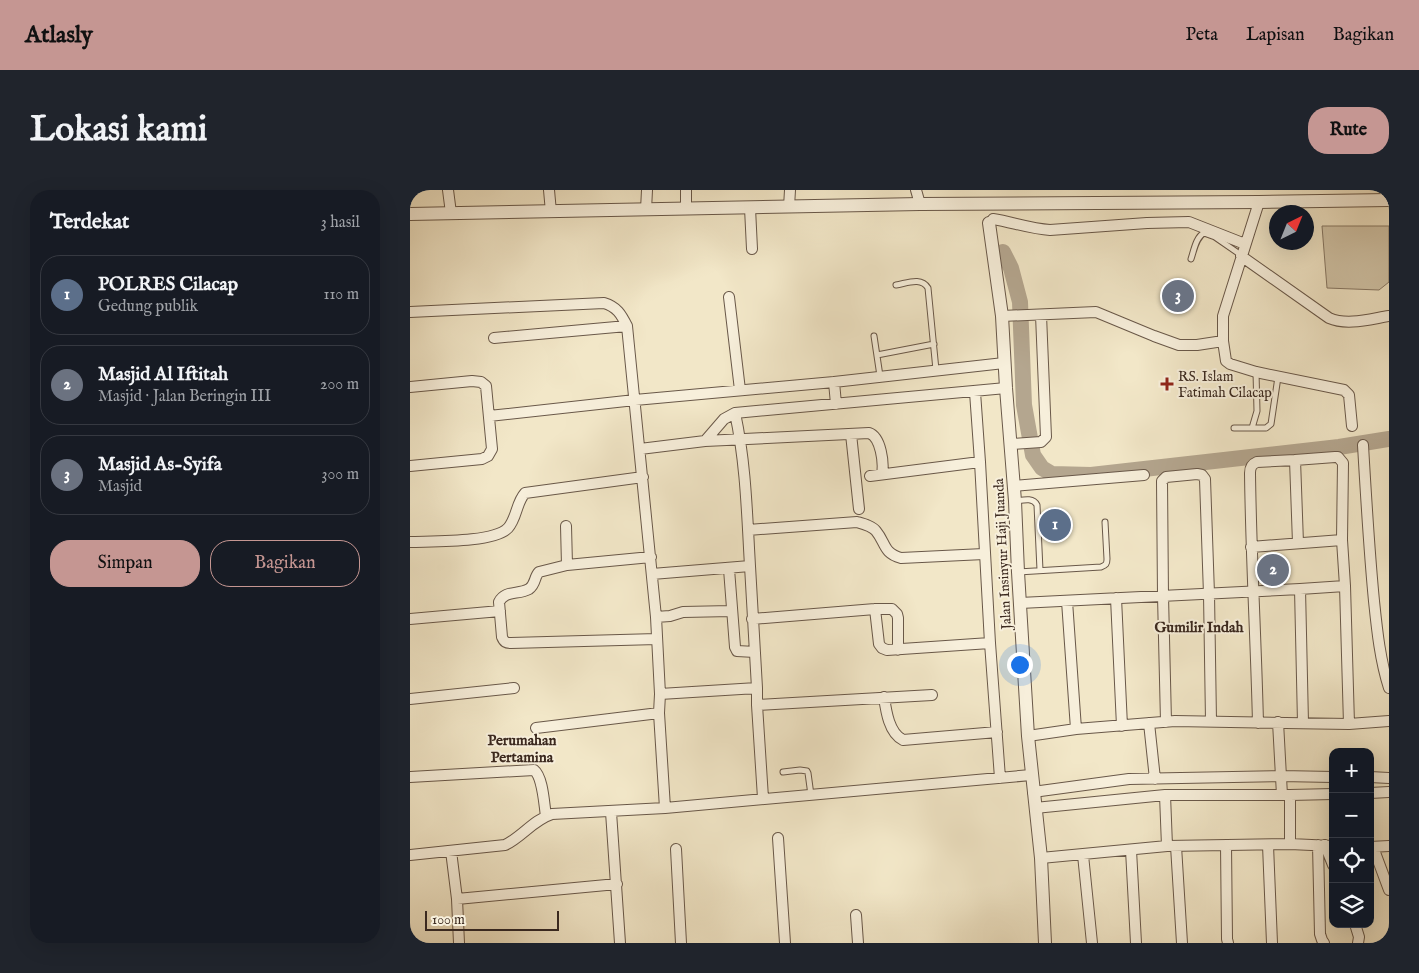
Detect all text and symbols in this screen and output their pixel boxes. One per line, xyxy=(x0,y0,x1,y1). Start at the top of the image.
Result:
text: Atlasly xyxy=(25,20,93,51)
text: Peta xyxy=(1186,24,1218,47)
text: Lapisan xyxy=(1246,24,1305,47)
text: Bagikan xyxy=(1333,24,1394,47)
button: Rute xyxy=(1308,107,1389,154)
text: Lokasi kami xyxy=(30,108,207,153)
north arrow xyxy=(1269,205,1314,250)
text: Terdekat xyxy=(50,209,129,236)
text: 3 hasil xyxy=(321,213,360,233)
text: POLRES Cilacap xyxy=(98,273,238,297)
pin: 3 xyxy=(1162,277,1194,315)
text: 1 xyxy=(64,285,70,305)
text: 110 m xyxy=(323,285,359,305)
text: Gedung publik xyxy=(98,297,198,317)
text: Masjid Al Iftitah xyxy=(98,363,228,387)
place label: RS. Islam Fatimah Cilacap xyxy=(1178,368,1272,402)
text: 2 xyxy=(63,375,71,395)
text: 200 m xyxy=(320,375,359,395)
marker: RS. Islam Fatimah Cilacap xyxy=(1160,377,1174,391)
text: Masjid · Jalan Beringin III xyxy=(98,387,271,407)
text: Masjid As-Syifa xyxy=(98,453,222,477)
text: 3 xyxy=(64,465,70,485)
text: 300 m xyxy=(321,465,359,485)
text: Masjid xyxy=(98,477,142,497)
street label: Jalan Insinyur Haji Juanda xyxy=(990,477,1016,632)
pin: 1 xyxy=(1039,506,1071,544)
button: Simpan xyxy=(50,540,200,587)
button: Bagikan xyxy=(210,540,360,587)
pin: 2 xyxy=(1257,551,1289,589)
district label: Gumilir Indah xyxy=(1154,618,1245,637)
your location xyxy=(1007,652,1033,678)
district label: Perumahan Pertamina xyxy=(487,731,557,767)
map controls xyxy=(1329,748,1374,928)
button: + xyxy=(1329,748,1374,793)
button: − xyxy=(1329,793,1374,838)
button: locate xyxy=(1329,838,1374,883)
button: layers xyxy=(1329,883,1374,928)
scale bar xyxy=(425,908,559,931)
text: 100 m xyxy=(432,911,465,929)

